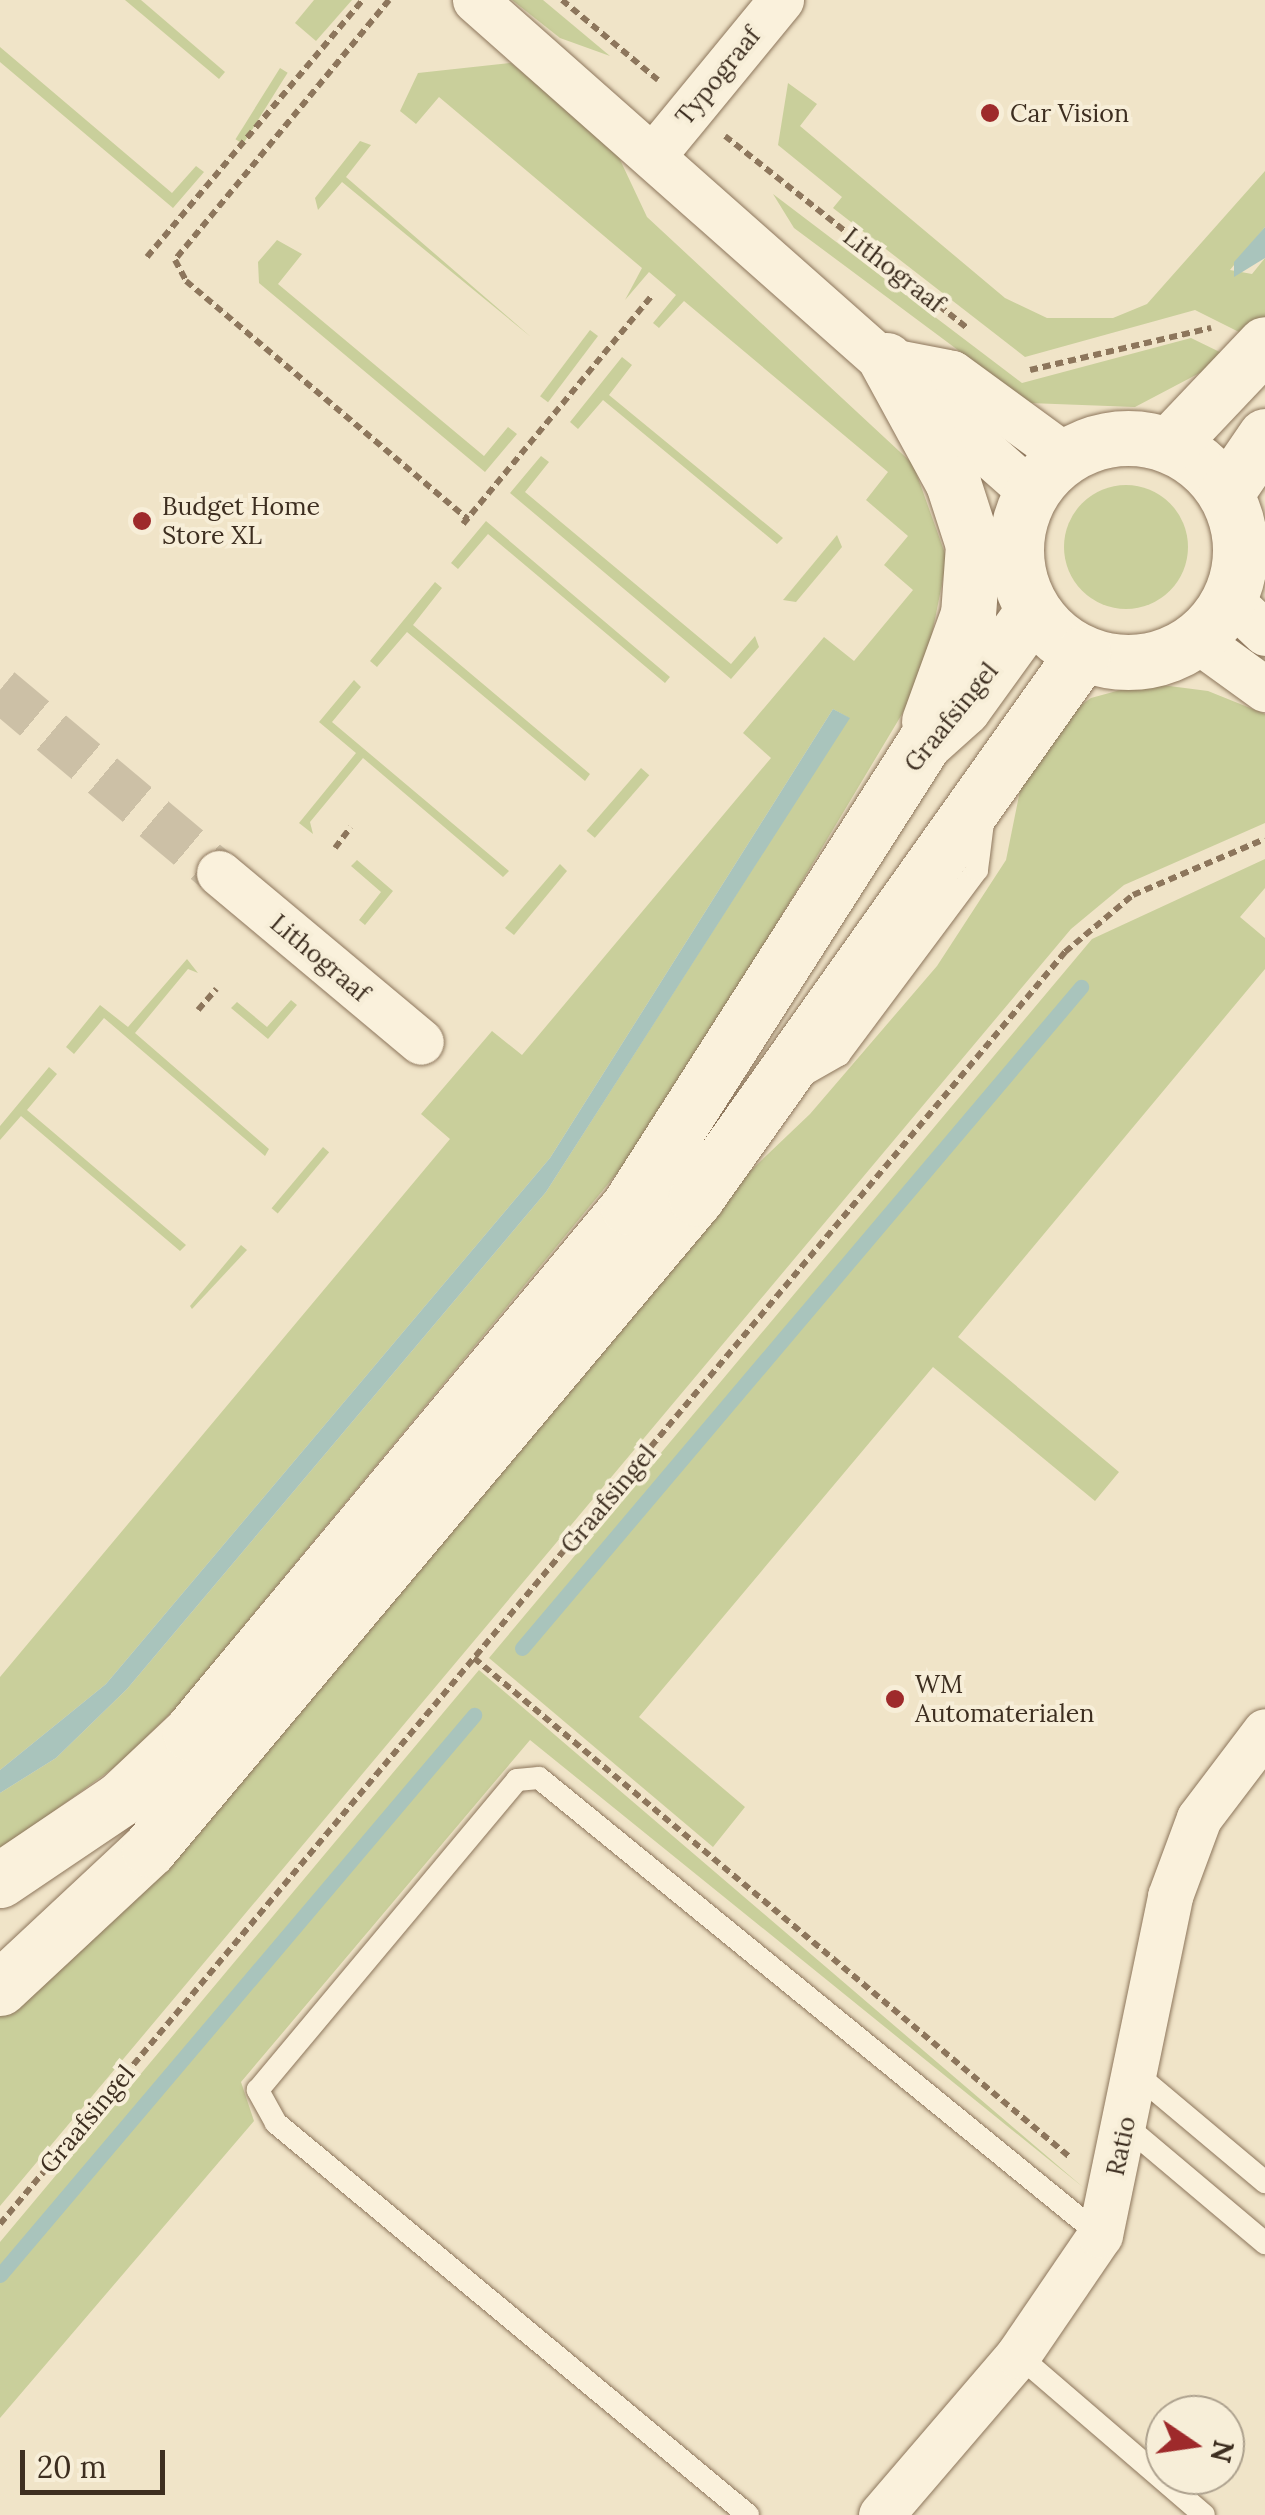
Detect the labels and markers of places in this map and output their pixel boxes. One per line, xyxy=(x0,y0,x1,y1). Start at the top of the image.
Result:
place label: Car Vision xyxy=(1010,98,1129,128)
marker: Car Vision xyxy=(979,102,1001,124)
place label: Budget Home Store XL xyxy=(162,492,320,551)
marker: Budget Home Store XL xyxy=(131,510,153,532)
place label: WM Automaterialen xyxy=(915,1670,1094,1729)
marker: WM Automaterialen xyxy=(884,1688,906,1710)

